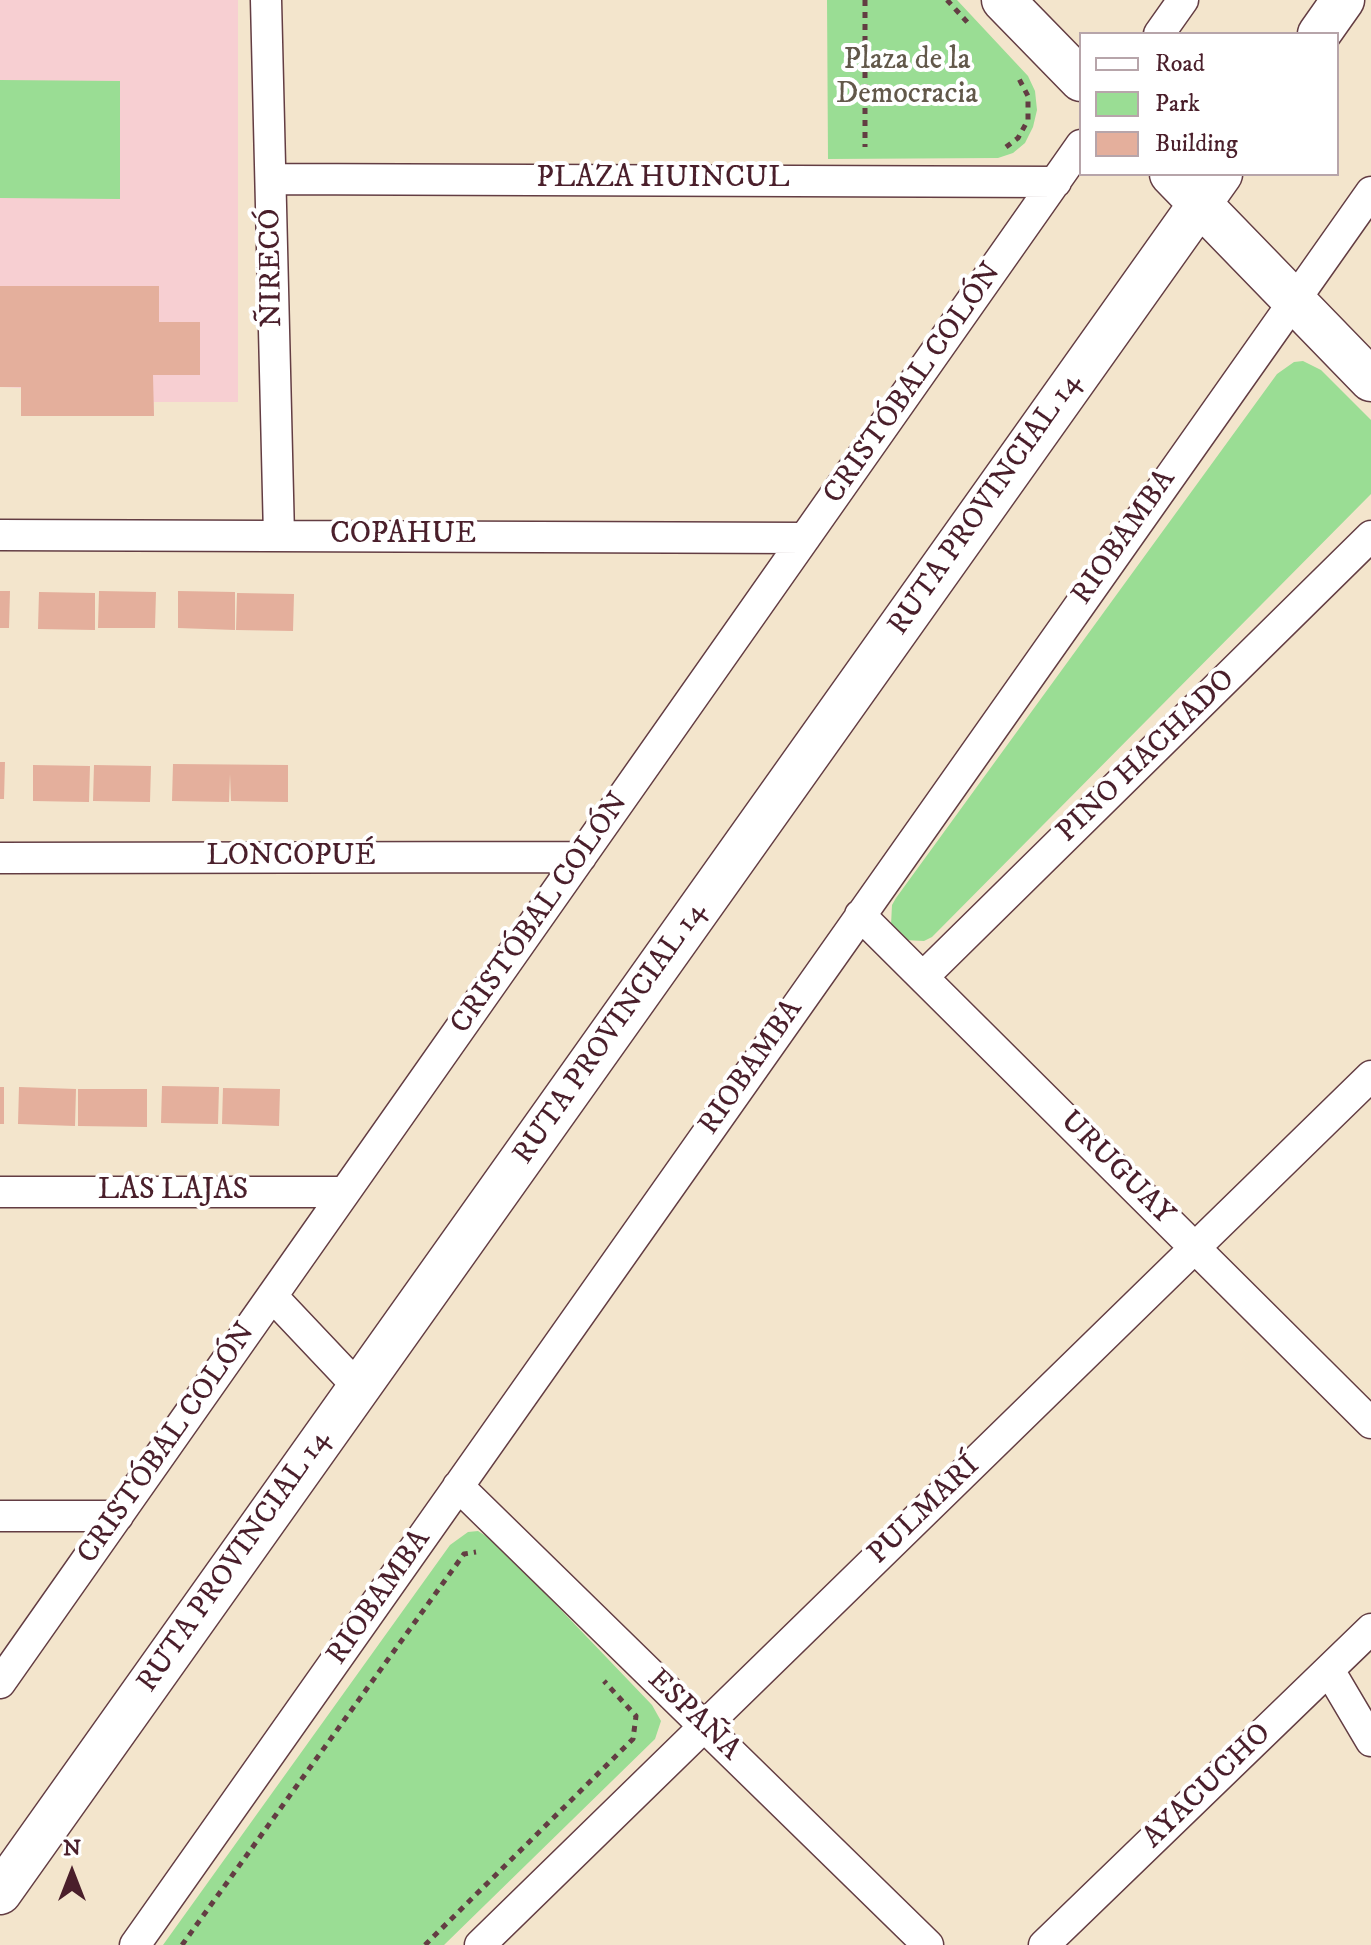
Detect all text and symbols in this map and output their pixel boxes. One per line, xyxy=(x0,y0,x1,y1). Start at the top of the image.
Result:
legend xyxy=(1079,32,1339,176)
park label: Plaza de la Democracia xyxy=(836,44,978,114)
text: Road xyxy=(1155,49,1205,79)
text: Park xyxy=(1155,89,1200,119)
text: Building xyxy=(1155,129,1238,159)
street label: PLAZA HUINCUL xyxy=(536,162,790,198)
street label: ÑIRECÓ xyxy=(254,208,292,328)
street label: CRISTÓBAL COLÓN xyxy=(817,257,1011,511)
street label: RUTA PROVINCIAL 14 xyxy=(882,367,1090,643)
street label: RIOBAMBA xyxy=(1065,464,1185,612)
street label: COPAHUE xyxy=(330,518,476,554)
street label: PINO HACHADO xyxy=(1050,663,1244,851)
street label: CRISTÓBAL COLÓN xyxy=(444,787,638,1041)
street label: LONCOPUÉ xyxy=(206,840,376,876)
street label: RUTA PROVINCIAL 14 xyxy=(507,896,715,1172)
street label: RIOBAMBA xyxy=(692,994,812,1142)
street label: URUGUAY xyxy=(1051,1104,1181,1234)
street label: LAS LAJAS xyxy=(98,1174,248,1210)
street label: CRISTÓBAL COLÓN xyxy=(71,1317,265,1571)
street label: RUTA PROVINCIAL 14 xyxy=(131,1424,339,1700)
street label: PULMARÍ xyxy=(862,1449,988,1573)
street label: RIOBAMBA xyxy=(320,1524,440,1672)
street label: ESPAÑA xyxy=(639,1663,747,1769)
street label: AYACUCHO xyxy=(1136,1717,1280,1857)
north arrow xyxy=(32,1833,112,1913)
text: N xyxy=(63,1835,81,1862)

